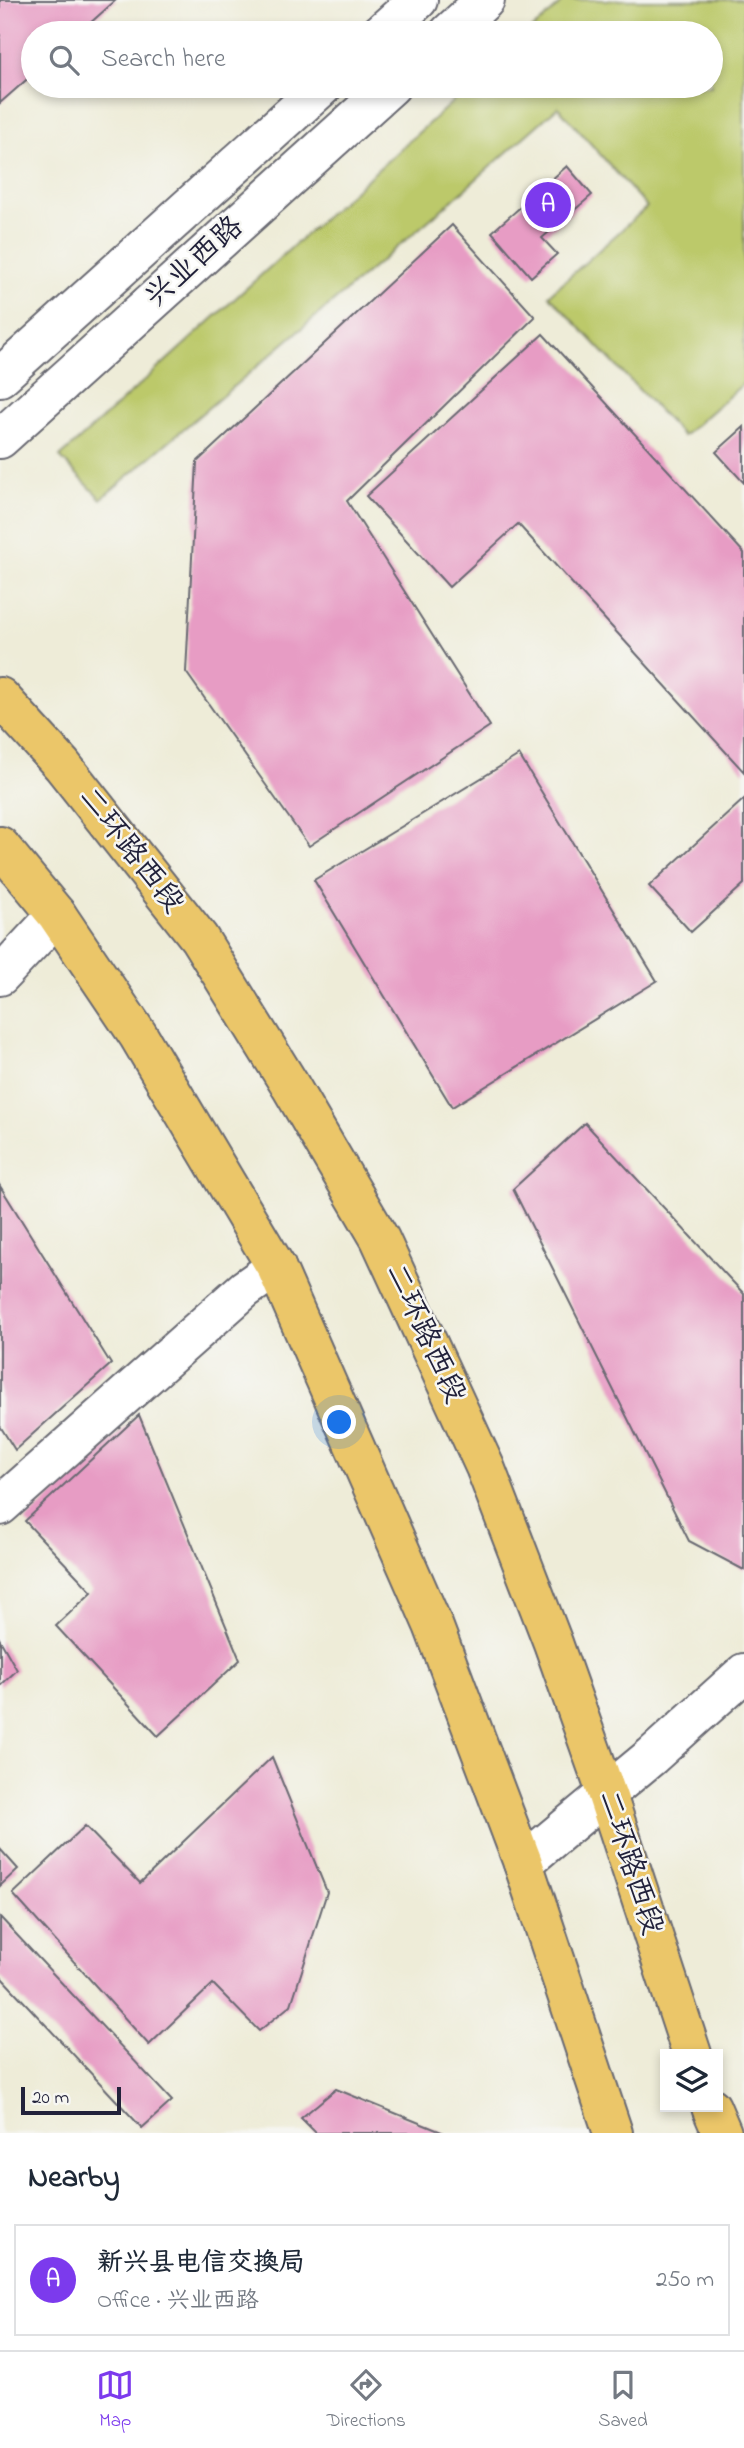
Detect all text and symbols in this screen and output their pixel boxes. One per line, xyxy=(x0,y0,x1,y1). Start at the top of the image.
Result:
search box xyxy=(21,21,723,98)
icon: search xyxy=(45,41,83,79)
text: Search here xyxy=(101,41,226,79)
pin: A xyxy=(525,179,571,231)
street label: 兴业西路 xyxy=(136,207,254,319)
street label: 二环路西段 xyxy=(66,778,194,924)
street label: 二环路西段 xyxy=(372,1257,476,1411)
your location xyxy=(322,1405,356,1439)
street label: 二环路西段 xyxy=(585,1785,673,1941)
map controls xyxy=(660,2049,723,2112)
button: layers xyxy=(660,2049,723,2112)
scale bar xyxy=(21,2084,121,2116)
text: 20 m xyxy=(32,2085,69,2112)
text: Nearby xyxy=(28,2157,120,2201)
text: 新兴县电信交换局 xyxy=(97,2245,305,2283)
text: A xyxy=(46,2264,60,2297)
text: 250 m xyxy=(656,2264,714,2297)
text: Office · 兴业西路 xyxy=(97,2285,259,2318)
tab: Map xyxy=(96,2366,134,2435)
tab: Directions xyxy=(327,2366,406,2435)
tab: Saved xyxy=(598,2366,648,2435)

